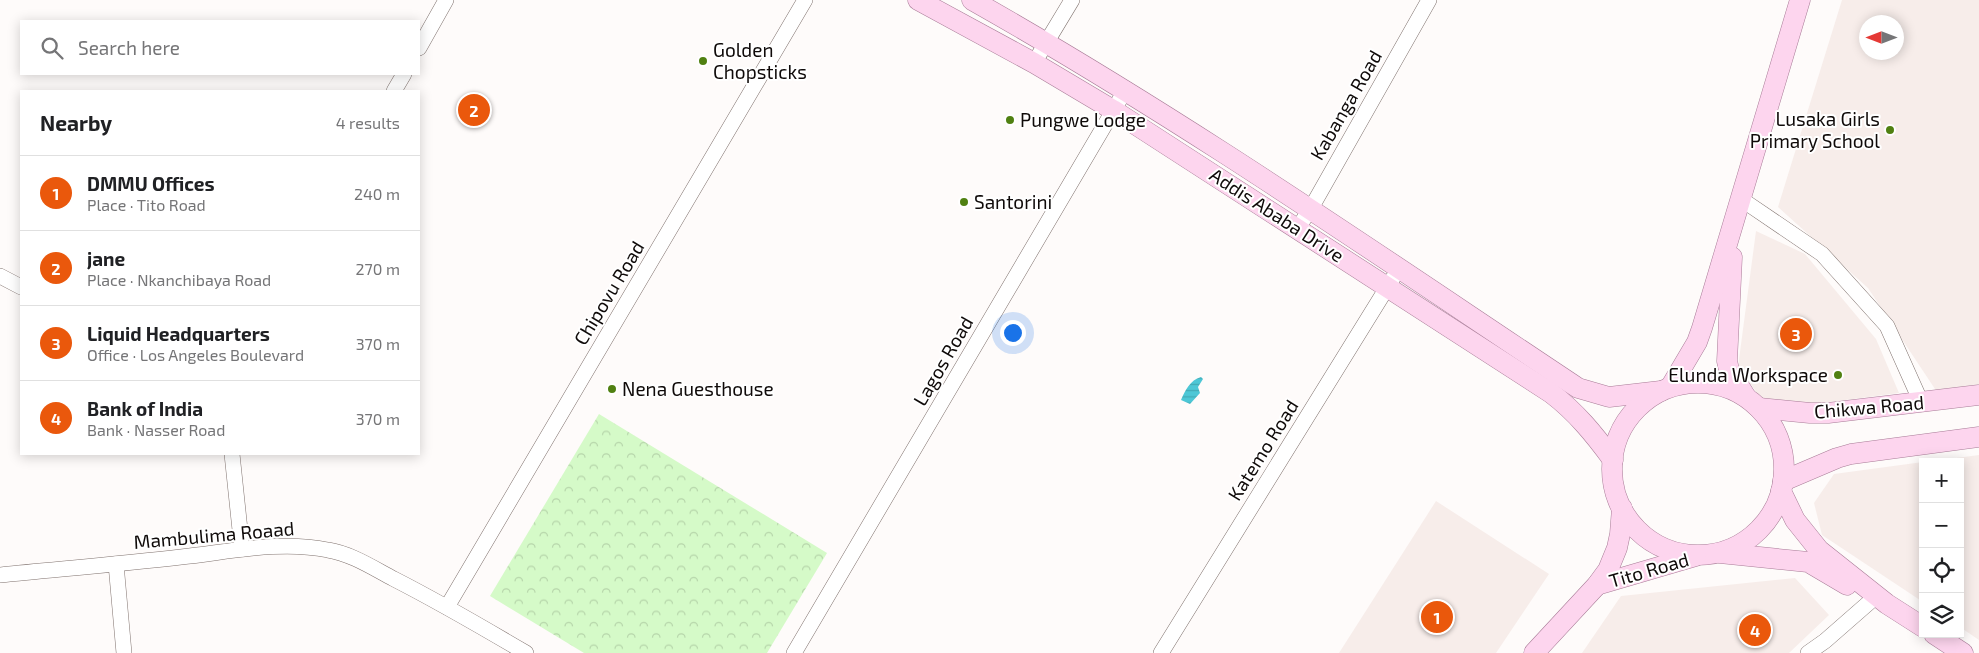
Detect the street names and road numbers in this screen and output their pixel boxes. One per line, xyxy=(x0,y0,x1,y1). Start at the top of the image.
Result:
street label: Kabanga Road xyxy=(1305,46,1386,164)
street label: Addis Ababa Drive xyxy=(1206,163,1349,267)
street label: Chipovu Road xyxy=(569,237,649,349)
street label: Lagos Road xyxy=(908,312,977,409)
street label: Chikwa Road xyxy=(1813,390,1925,423)
street label: Katemo Road xyxy=(1222,395,1303,504)
street label: Mambulima Roaad xyxy=(133,516,295,553)
street label: Tito Road xyxy=(1606,547,1691,592)

